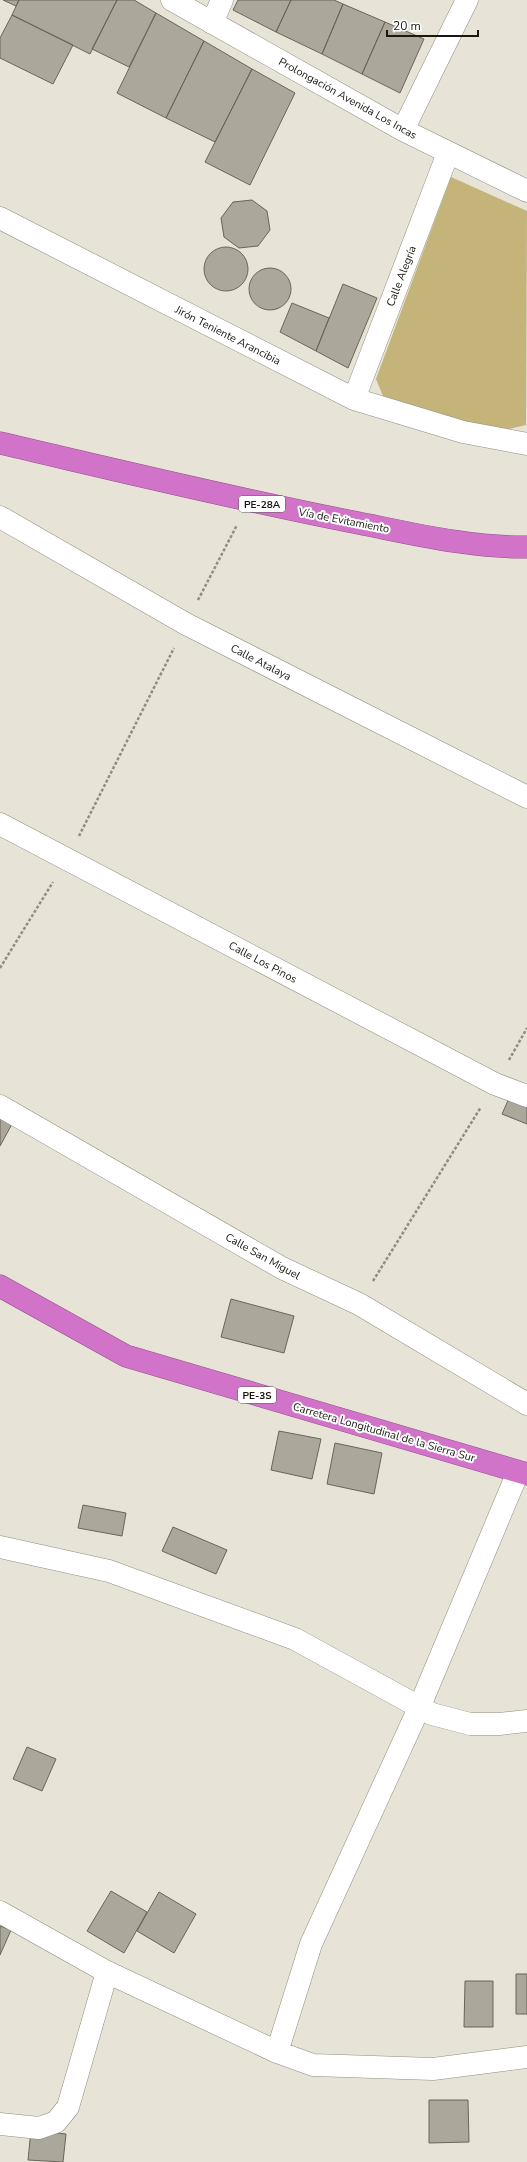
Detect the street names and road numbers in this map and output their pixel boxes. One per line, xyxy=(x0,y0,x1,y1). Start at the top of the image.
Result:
street label: Prolongación Avenida Los Incas xyxy=(276,54,420,143)
street label: Calle Alegría xyxy=(383,243,420,309)
street label: Jirón Teniente Arancibia xyxy=(172,302,283,369)
road number: PE-28A xyxy=(239,496,285,512)
street label: Vía de Evitamiento xyxy=(296,504,391,537)
street label: Calle Atalaya xyxy=(228,641,294,684)
street label: Calle Los Pinos xyxy=(226,938,300,987)
street label: Calle San Miguel xyxy=(223,1230,304,1284)
road number: PE-3S xyxy=(238,1387,276,1403)
street label: Carretera Longitudinal de la Sierra Sur xyxy=(291,1399,477,1466)

